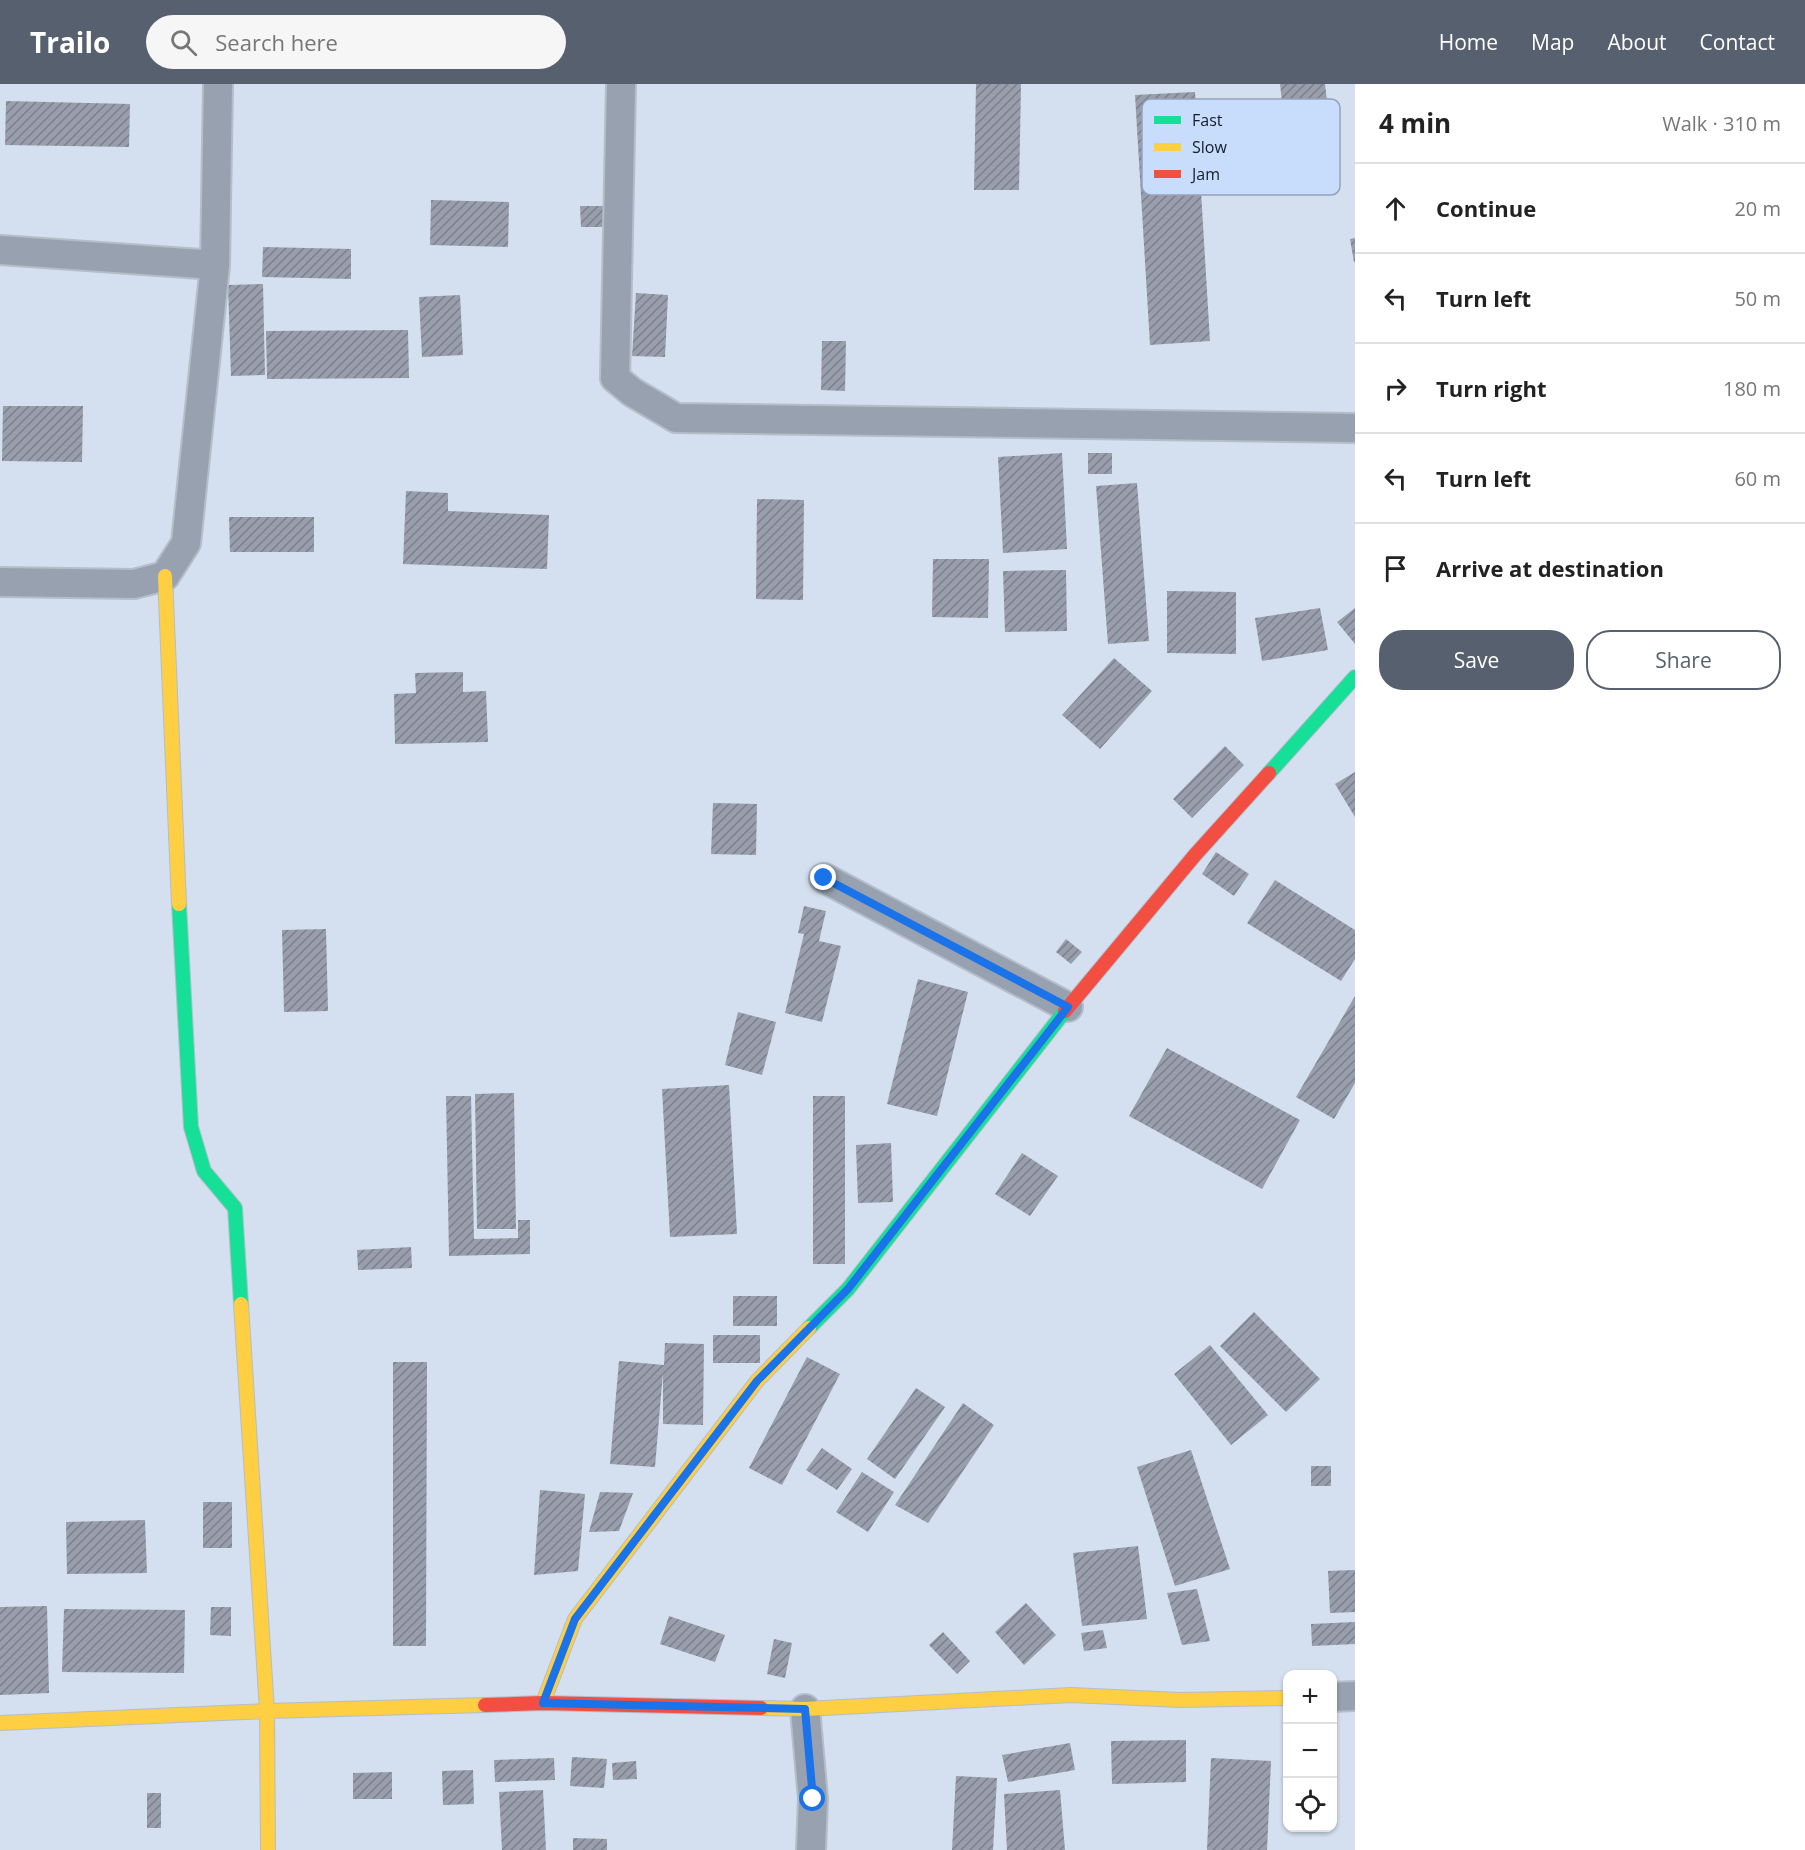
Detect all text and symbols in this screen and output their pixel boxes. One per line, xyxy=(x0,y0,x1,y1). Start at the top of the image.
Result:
search box xyxy=(146,15,566,69)
text: Trailo xyxy=(30,23,110,61)
icon: search xyxy=(167,26,200,59)
text: Search here xyxy=(215,27,338,57)
text: Home xyxy=(1439,28,1498,56)
text: Map xyxy=(1531,28,1574,56)
text: About xyxy=(1607,28,1667,56)
text: Contact xyxy=(1700,28,1775,56)
legend xyxy=(1142,99,1340,195)
text: 4 min xyxy=(1379,105,1451,141)
text: Fast xyxy=(1192,109,1223,131)
text: Walk · 310 m xyxy=(1662,110,1781,137)
text: Slow xyxy=(1192,136,1227,158)
text: Jam xyxy=(1190,163,1220,185)
icon: ahead xyxy=(1379,192,1412,225)
text: Continue xyxy=(1436,193,1536,223)
text: 20 m xyxy=(1734,195,1781,222)
icon: left xyxy=(1379,282,1412,315)
text: Turn left xyxy=(1436,283,1531,313)
text: 50 m xyxy=(1734,285,1781,312)
icon: right xyxy=(1379,372,1412,405)
text: Turn right xyxy=(1436,373,1547,403)
text: 180 m xyxy=(1723,375,1781,402)
icon: left xyxy=(1379,462,1412,495)
text: Turn left xyxy=(1436,463,1531,493)
text: 60 m xyxy=(1734,465,1781,492)
icon: arrive xyxy=(1379,552,1412,585)
text: Arrive at destination xyxy=(1436,553,1664,583)
button: Save xyxy=(1379,630,1574,690)
button: Share xyxy=(1586,630,1781,690)
route end xyxy=(810,864,836,890)
map controls xyxy=(1283,1670,1337,1832)
button: + xyxy=(1283,1670,1337,1724)
button: − xyxy=(1283,1724,1337,1778)
button: locate xyxy=(1283,1778,1337,1832)
route start xyxy=(799,1785,825,1811)

